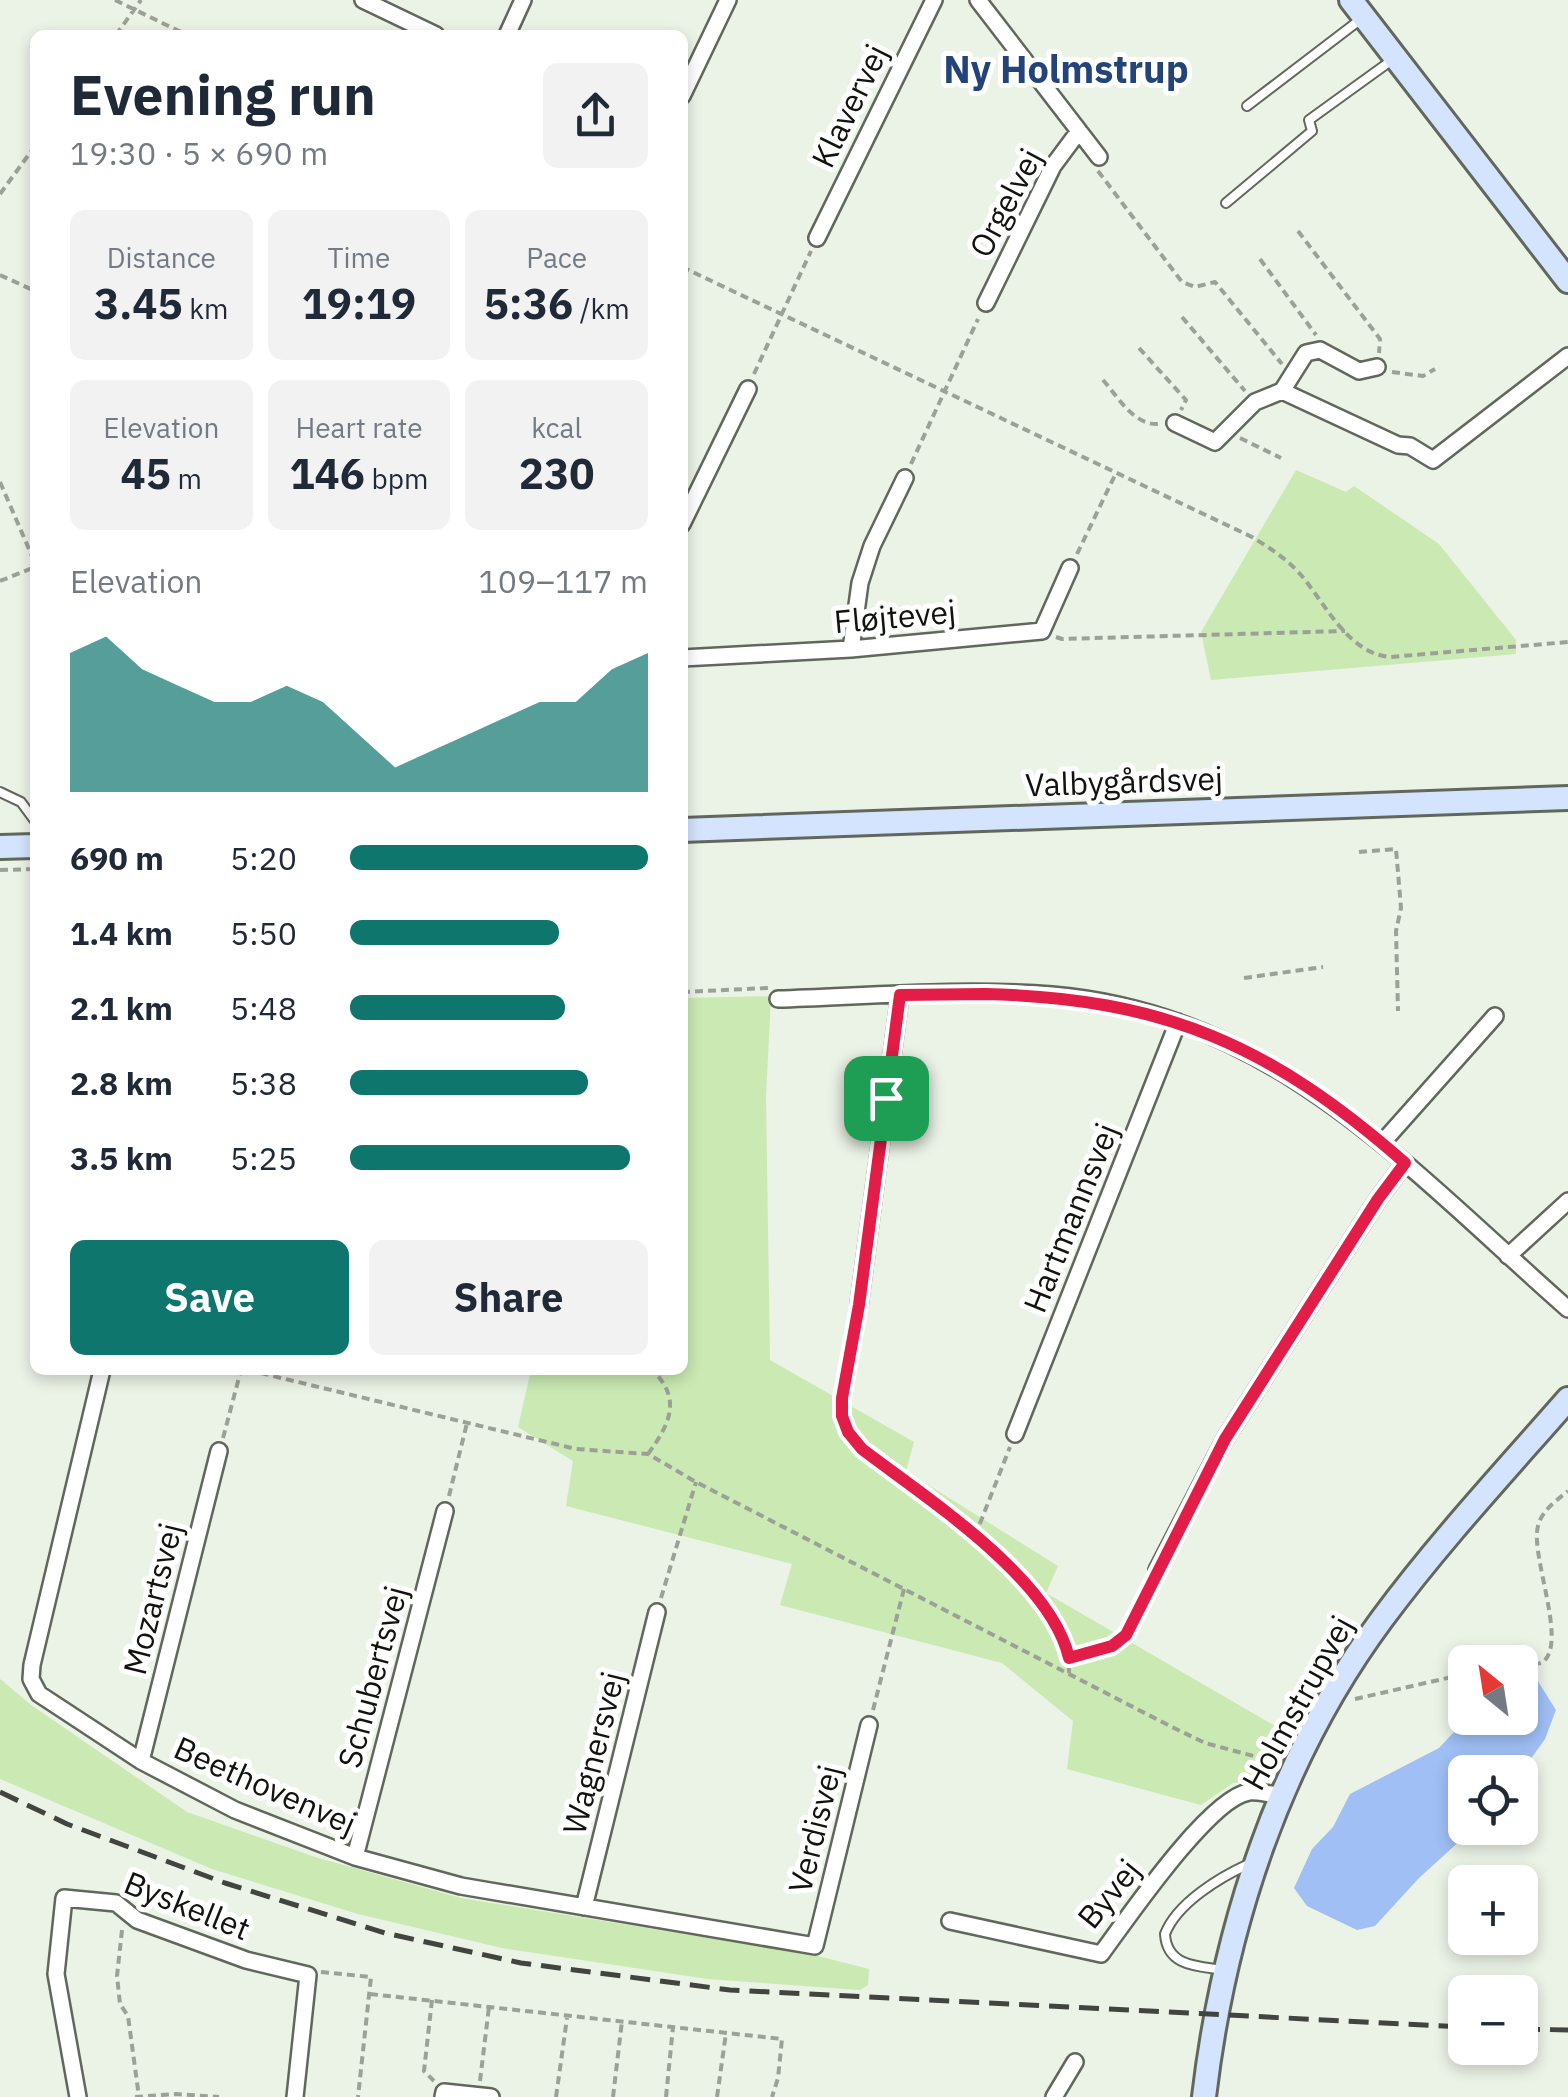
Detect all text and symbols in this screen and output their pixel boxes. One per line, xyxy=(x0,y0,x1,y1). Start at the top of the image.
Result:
street label: Klavervej xyxy=(801,37,897,174)
district label: Ny Holmstrup xyxy=(943,44,1189,93)
text: Evening run xyxy=(70,59,376,130)
button: share xyxy=(543,63,648,168)
text: 19:30 · 5 × 690 m xyxy=(70,132,328,174)
street label: Orgelvej xyxy=(959,141,1051,264)
text: Distance xyxy=(107,239,216,276)
text: Time xyxy=(328,239,390,276)
text: Pace xyxy=(526,239,587,276)
text: 3.45 xyxy=(94,276,183,331)
text: 19:19 xyxy=(302,276,416,331)
text: 5:36 xyxy=(484,276,573,331)
text: km xyxy=(183,290,229,327)
text: /km xyxy=(573,290,630,327)
text: Elevation xyxy=(103,409,219,446)
text: Heart rate xyxy=(295,409,423,446)
text: kcal xyxy=(531,409,582,446)
text: 45 xyxy=(121,446,171,501)
text: 146 xyxy=(289,446,365,501)
text: 230 xyxy=(519,446,594,501)
text: m xyxy=(171,460,202,497)
text: bpm xyxy=(365,460,429,497)
text: Elevation xyxy=(70,560,203,602)
text: 109–117 m xyxy=(478,560,648,602)
street label: Fløjtevej xyxy=(832,590,958,642)
street label: Valbygårdsvej xyxy=(1024,757,1224,805)
text: 690 m xyxy=(70,837,164,879)
text: 5:20 xyxy=(230,837,297,879)
text: 1.4 km xyxy=(70,912,173,954)
text: 5:50 xyxy=(230,912,297,954)
text: 2.1 km xyxy=(70,987,173,1029)
text: 5:48 xyxy=(230,987,297,1029)
pin xyxy=(844,1056,929,1141)
text: 2.8 km xyxy=(70,1062,173,1104)
text: 5:38 xyxy=(230,1062,297,1104)
icon: arrive xyxy=(859,1071,914,1126)
street label: Hartmannsvej xyxy=(1013,1117,1127,1318)
text: 3.5 km xyxy=(70,1137,173,1179)
text: 5:25 xyxy=(230,1137,297,1179)
button: Save xyxy=(70,1240,349,1355)
button: Share xyxy=(369,1240,648,1355)
street label: Mozartsvej xyxy=(113,1518,191,1679)
street label: Schubertsvej xyxy=(328,1581,416,1772)
street label: Holmstrupvej xyxy=(1232,1608,1362,1797)
north arrow xyxy=(1448,1645,1538,1735)
map controls xyxy=(1448,1645,1538,2065)
street label: Wagnersvej xyxy=(553,1667,633,1838)
street label: Beethovenvej xyxy=(168,1726,363,1844)
button: locate xyxy=(1448,1755,1538,1845)
street label: Verdisvej xyxy=(778,1760,850,1897)
street label: Byvej xyxy=(1067,1850,1149,1937)
street label: Byskellet xyxy=(118,1861,256,1949)
button: + xyxy=(1448,1865,1538,1955)
button: − xyxy=(1448,1975,1538,2065)

